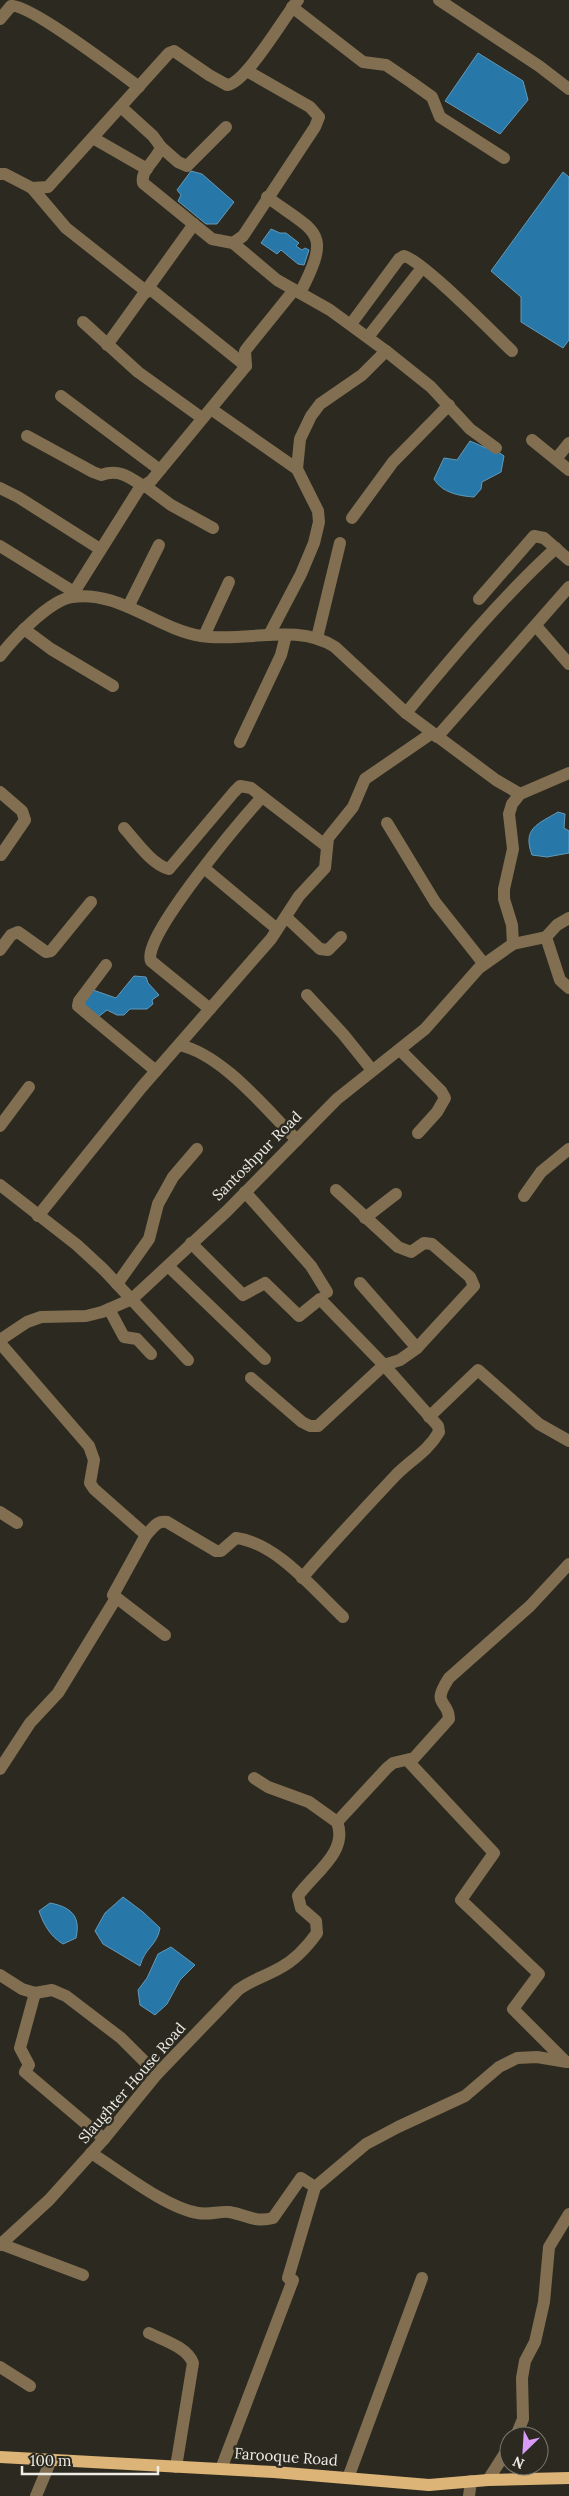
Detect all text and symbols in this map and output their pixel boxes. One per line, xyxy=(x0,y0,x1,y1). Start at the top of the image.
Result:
street label: Santoshpur Road xyxy=(208,1107,305,1204)
street label: Slaughter House Road xyxy=(74,2018,189,2147)
north arrow xyxy=(499,2426,549,2476)
street label: Farooque Road xyxy=(234,2443,338,2470)
scale bar xyxy=(22,2444,159,2476)
text: 100 m xyxy=(30,2451,71,2470)
text: N xyxy=(510,2452,527,2473)

